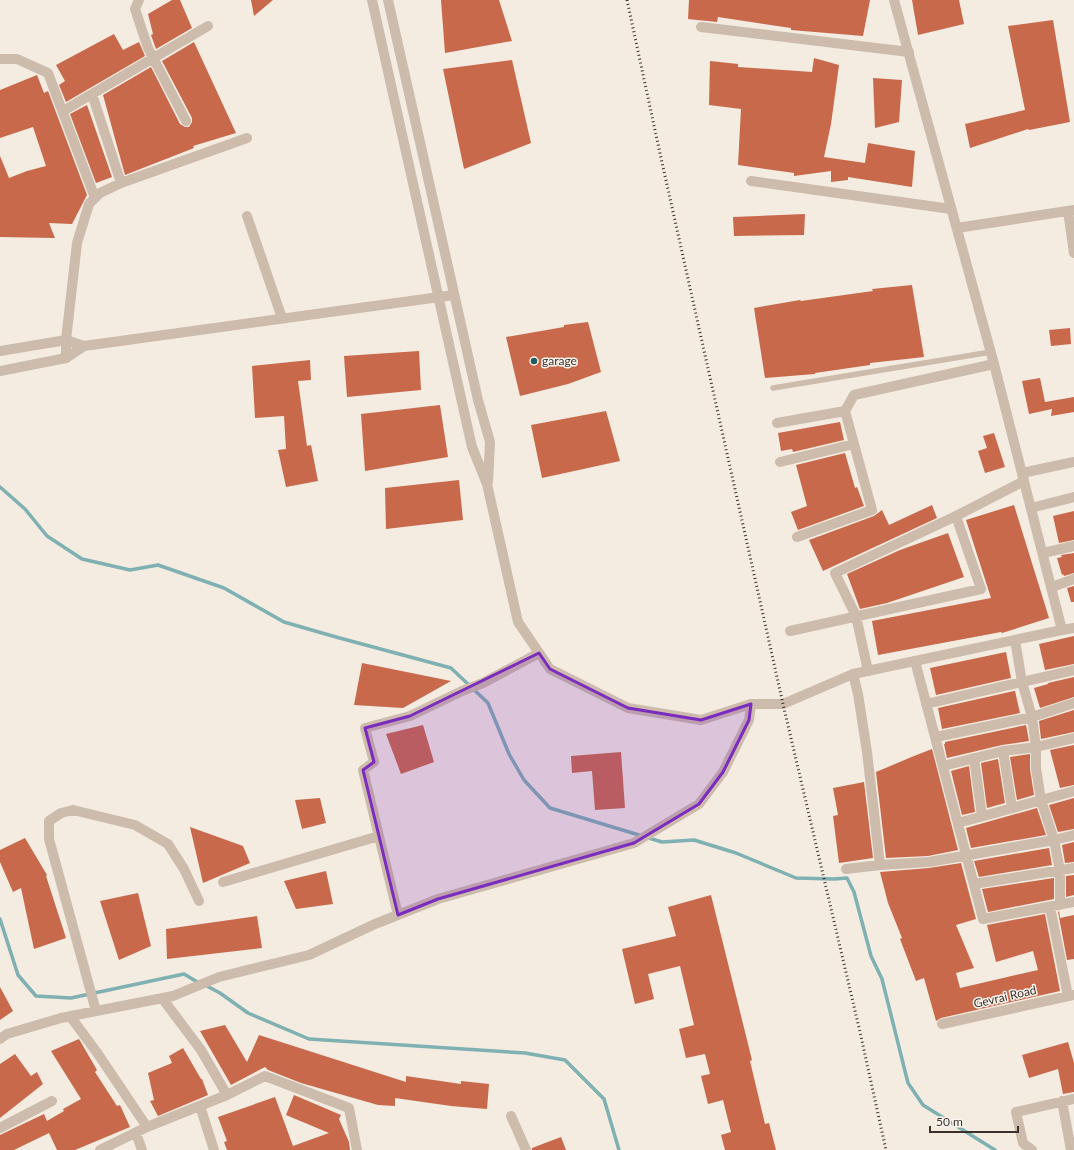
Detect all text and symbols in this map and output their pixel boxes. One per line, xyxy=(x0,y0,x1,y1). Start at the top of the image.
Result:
place label: garage xyxy=(542,353,577,368)
marker: garage xyxy=(529,356,539,366)
street label: Gevrai Road xyxy=(972,982,1038,1011)
scale bar xyxy=(930,1108,1018,1134)
text: 50 m xyxy=(936,1114,963,1129)

